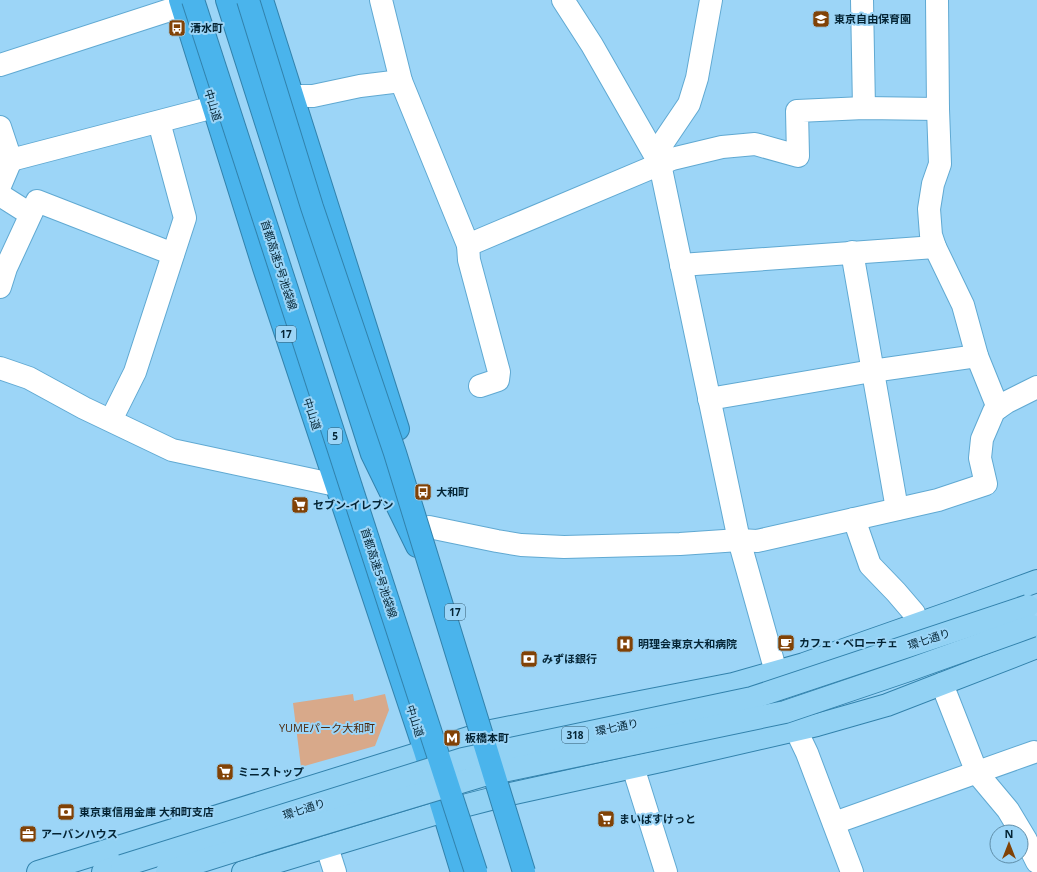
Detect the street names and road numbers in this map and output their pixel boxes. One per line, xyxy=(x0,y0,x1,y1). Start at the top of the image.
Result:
street label: 中山道 xyxy=(201,87,225,123)
street label: 首都高速5号池袋線 xyxy=(258,218,301,312)
road number: 17 xyxy=(276,326,296,342)
street label: 中山道 xyxy=(300,396,325,432)
road number: 5 xyxy=(328,428,342,444)
street label: 首都高速5号池袋線 xyxy=(358,526,401,620)
road number: 17 xyxy=(445,604,465,620)
street label: 環七通り xyxy=(906,625,952,652)
street label: 中山道 xyxy=(403,703,428,739)
street label: 環七通り xyxy=(594,715,640,738)
road number: 318 xyxy=(562,727,588,743)
street label: 環七通り xyxy=(281,795,327,822)

